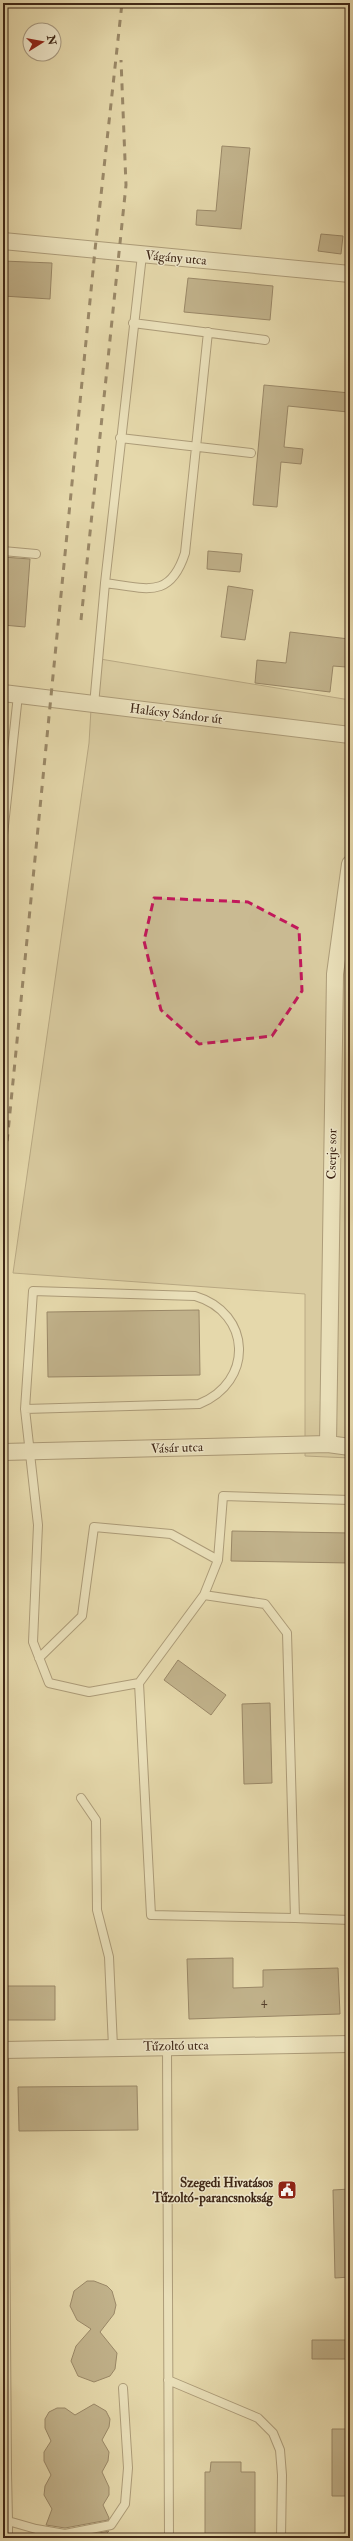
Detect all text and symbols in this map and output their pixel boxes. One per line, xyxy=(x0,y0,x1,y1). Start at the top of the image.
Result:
north arrow xyxy=(22,22,62,62)
text: N xyxy=(44,33,59,47)
street label: Vágány utca xyxy=(145,247,208,270)
street label: Halácsy Sándor út xyxy=(129,700,223,729)
street label: Cserje sor xyxy=(324,1128,340,1180)
street label: Vásár utca xyxy=(151,1439,204,1457)
house number: 4 xyxy=(261,1995,268,2008)
street label: Tűzoltó utca xyxy=(143,2037,210,2055)
place label: Szegedi Hivatásos Tűzoltó-parancsnokság xyxy=(152,2175,274,2207)
public building icon: Szegedi Hivatásos Tűzoltó-parancsnokság xyxy=(276,2179,298,2201)

